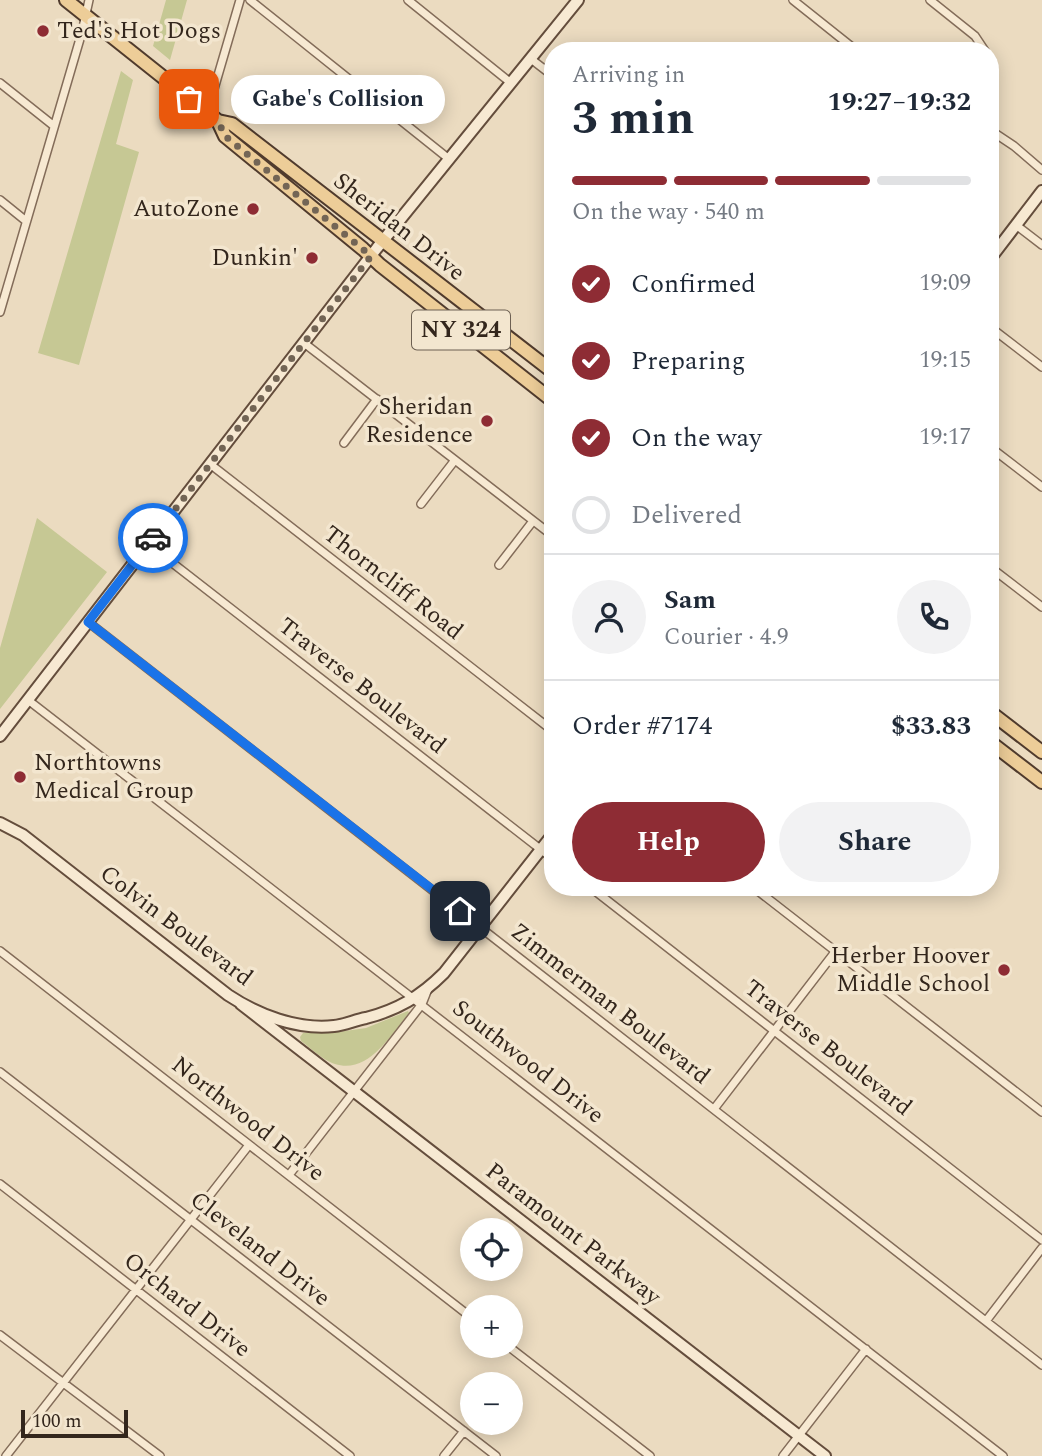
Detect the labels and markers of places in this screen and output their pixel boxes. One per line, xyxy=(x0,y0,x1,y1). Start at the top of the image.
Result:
place label: Ted's Hot Dogs xyxy=(57,13,221,49)
marker: Ted's Hot Dogs xyxy=(35,23,51,39)
pin xyxy=(159,69,219,129)
callout: Gabe's Collision xyxy=(231,74,444,124)
place label: AutoZone xyxy=(133,191,239,227)
marker: AutoZone xyxy=(245,201,261,217)
place label: Dunkin' xyxy=(212,240,298,276)
marker: Dunkin' xyxy=(304,250,320,266)
place label: Sheridan Residence xyxy=(366,389,473,453)
marker: Sheridan Residence xyxy=(479,413,495,429)
place label: Northtowns Medical Group xyxy=(34,745,194,809)
marker: Northtowns Medical Group xyxy=(12,769,28,785)
pin xyxy=(430,881,490,941)
place label: Herber Hoover Middle School xyxy=(831,938,990,1002)
marker: Herber Hoover Middle School xyxy=(996,962,1012,978)

